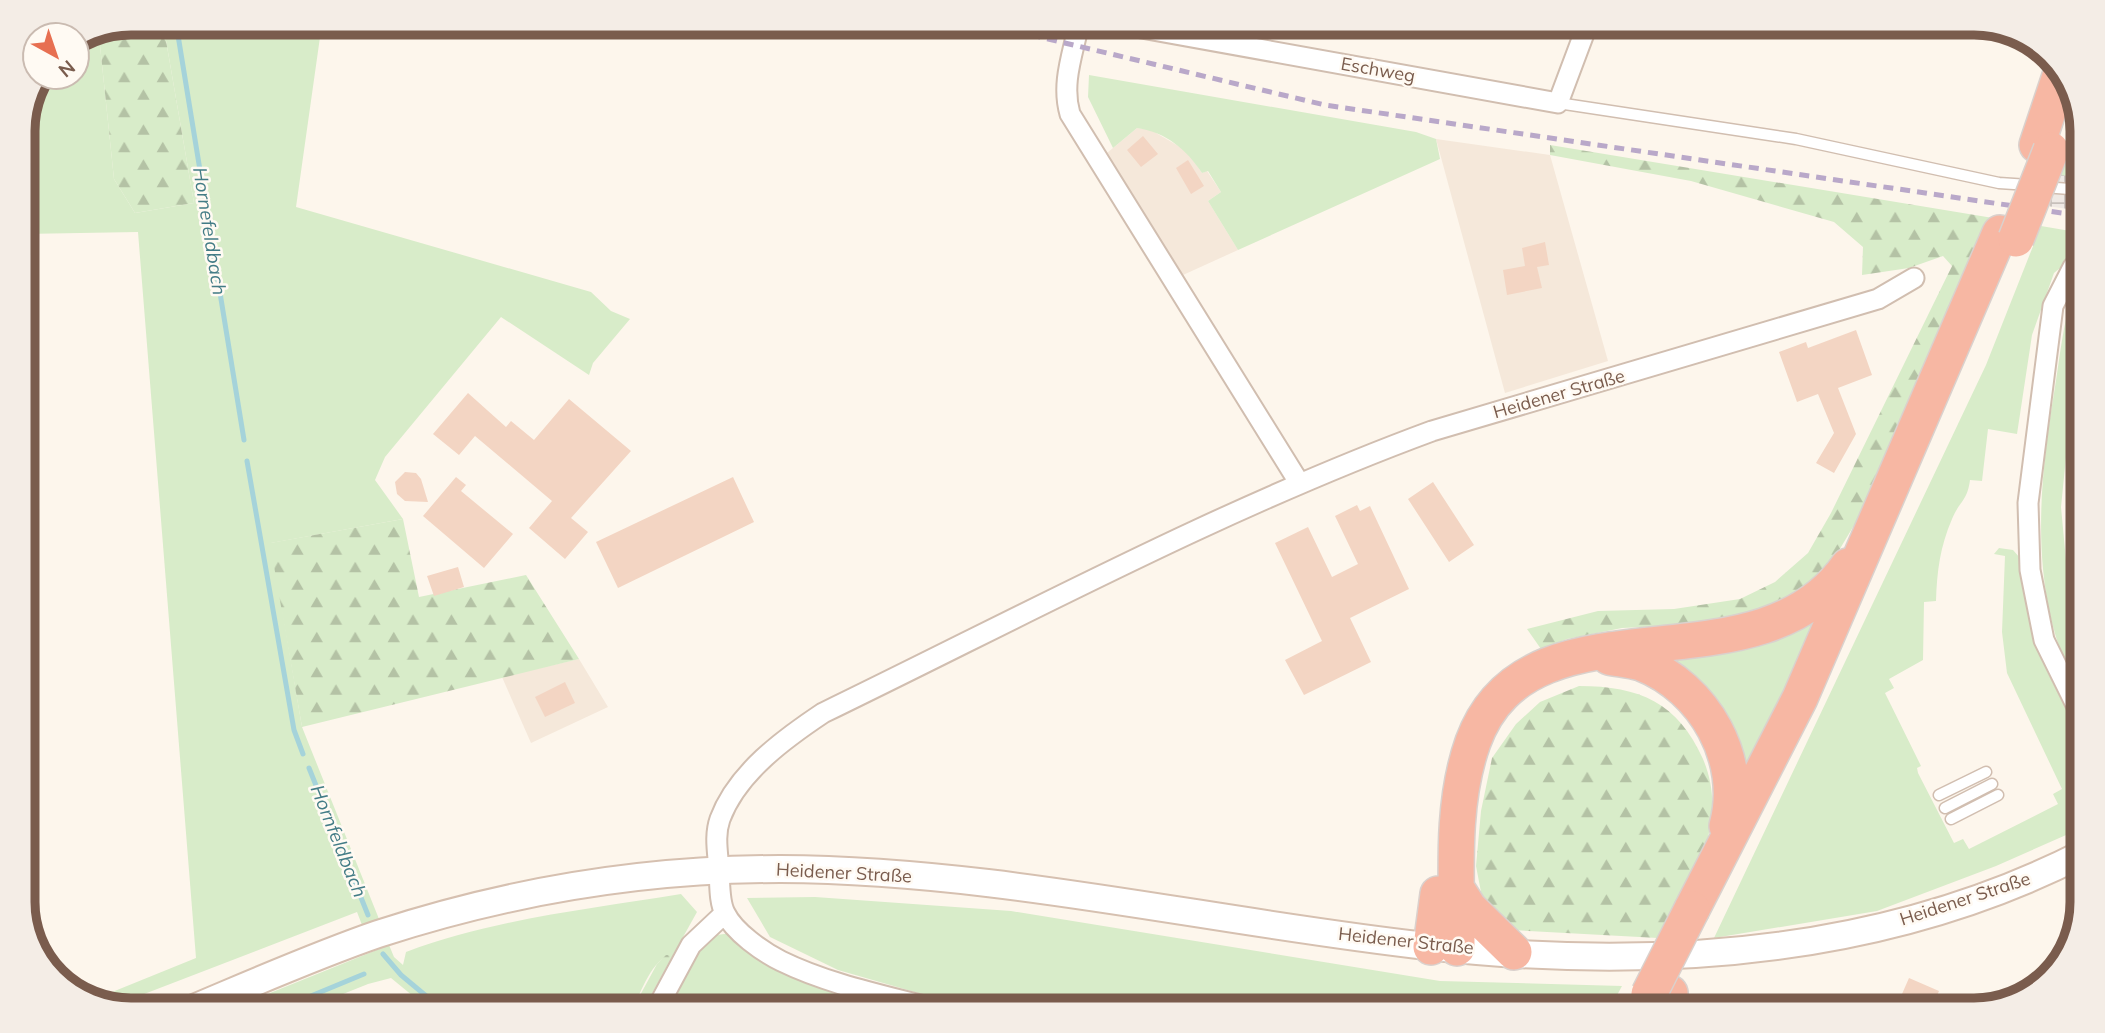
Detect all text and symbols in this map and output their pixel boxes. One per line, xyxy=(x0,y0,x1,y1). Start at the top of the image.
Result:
north arrow xyxy=(21,21,91,91)
street label: Eschweg xyxy=(1339,52,1417,87)
text: N xyxy=(54,55,80,83)
water label: Hornefeldbach xyxy=(188,165,232,297)
street label: Heidener Straße xyxy=(1490,364,1627,423)
water label: Hornfeldbach xyxy=(306,781,372,901)
street label: Heidener Straße xyxy=(776,857,913,888)
street label: Heidener Straße xyxy=(1897,867,2033,930)
street label: Heidener Straße xyxy=(1337,922,1475,959)

